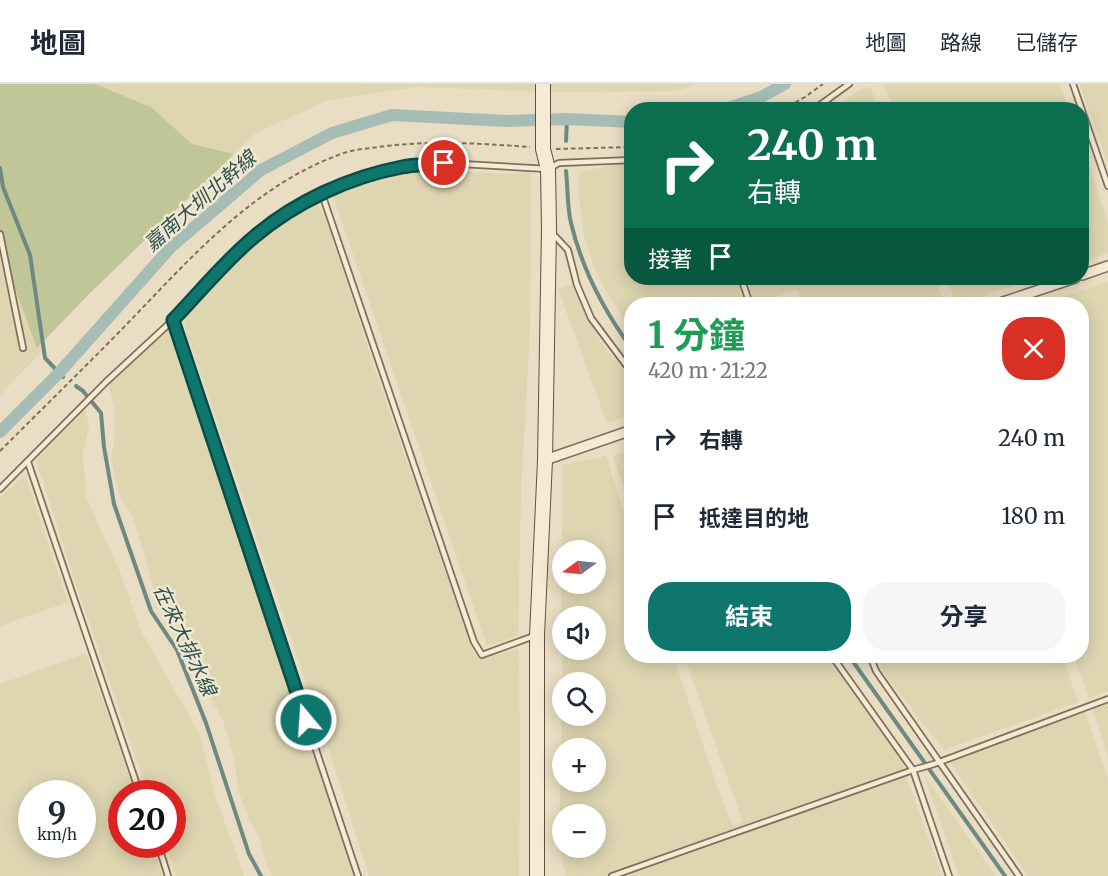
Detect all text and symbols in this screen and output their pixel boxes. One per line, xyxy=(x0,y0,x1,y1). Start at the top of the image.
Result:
text: 地圖 xyxy=(30,25,86,61)
text: 地圖 xyxy=(865,29,907,56)
text: 路線 xyxy=(940,29,982,56)
text: 已儲存 xyxy=(1015,29,1078,56)
text: 240 m xyxy=(747,119,877,171)
icon: right xyxy=(648,126,726,204)
pin xyxy=(418,137,469,188)
water label: 嘉南大圳北幹線 xyxy=(139,144,262,256)
icon: arrive xyxy=(427,146,460,179)
text: 右轉 xyxy=(747,175,801,209)
icon: arrive xyxy=(704,240,737,273)
text: 接著 xyxy=(648,245,692,273)
text: 1 分鐘 xyxy=(648,313,745,358)
button: close xyxy=(1002,317,1065,380)
text: 420 m · 21:22 xyxy=(648,358,768,383)
icon: right xyxy=(648,422,681,455)
text: 240 m xyxy=(998,424,1065,452)
text: 右轉 xyxy=(699,426,743,454)
icon: arrive xyxy=(648,500,681,533)
text: 180 m xyxy=(1001,502,1065,530)
text: 抵達目的地 xyxy=(699,504,809,532)
north arrow xyxy=(552,540,606,594)
map controls xyxy=(552,540,606,858)
water label: 在來大排水線 xyxy=(149,580,223,701)
button: 結束 xyxy=(648,582,851,651)
button: 分享 xyxy=(863,582,1065,651)
button: sound xyxy=(552,606,606,660)
button: search xyxy=(552,672,606,726)
position arrow xyxy=(274,688,338,752)
button: + xyxy=(552,738,606,792)
speed limit sign: 20 xyxy=(108,780,186,858)
text: 9 xyxy=(48,793,66,831)
button: − xyxy=(552,804,606,858)
text: km/h xyxy=(37,825,77,844)

